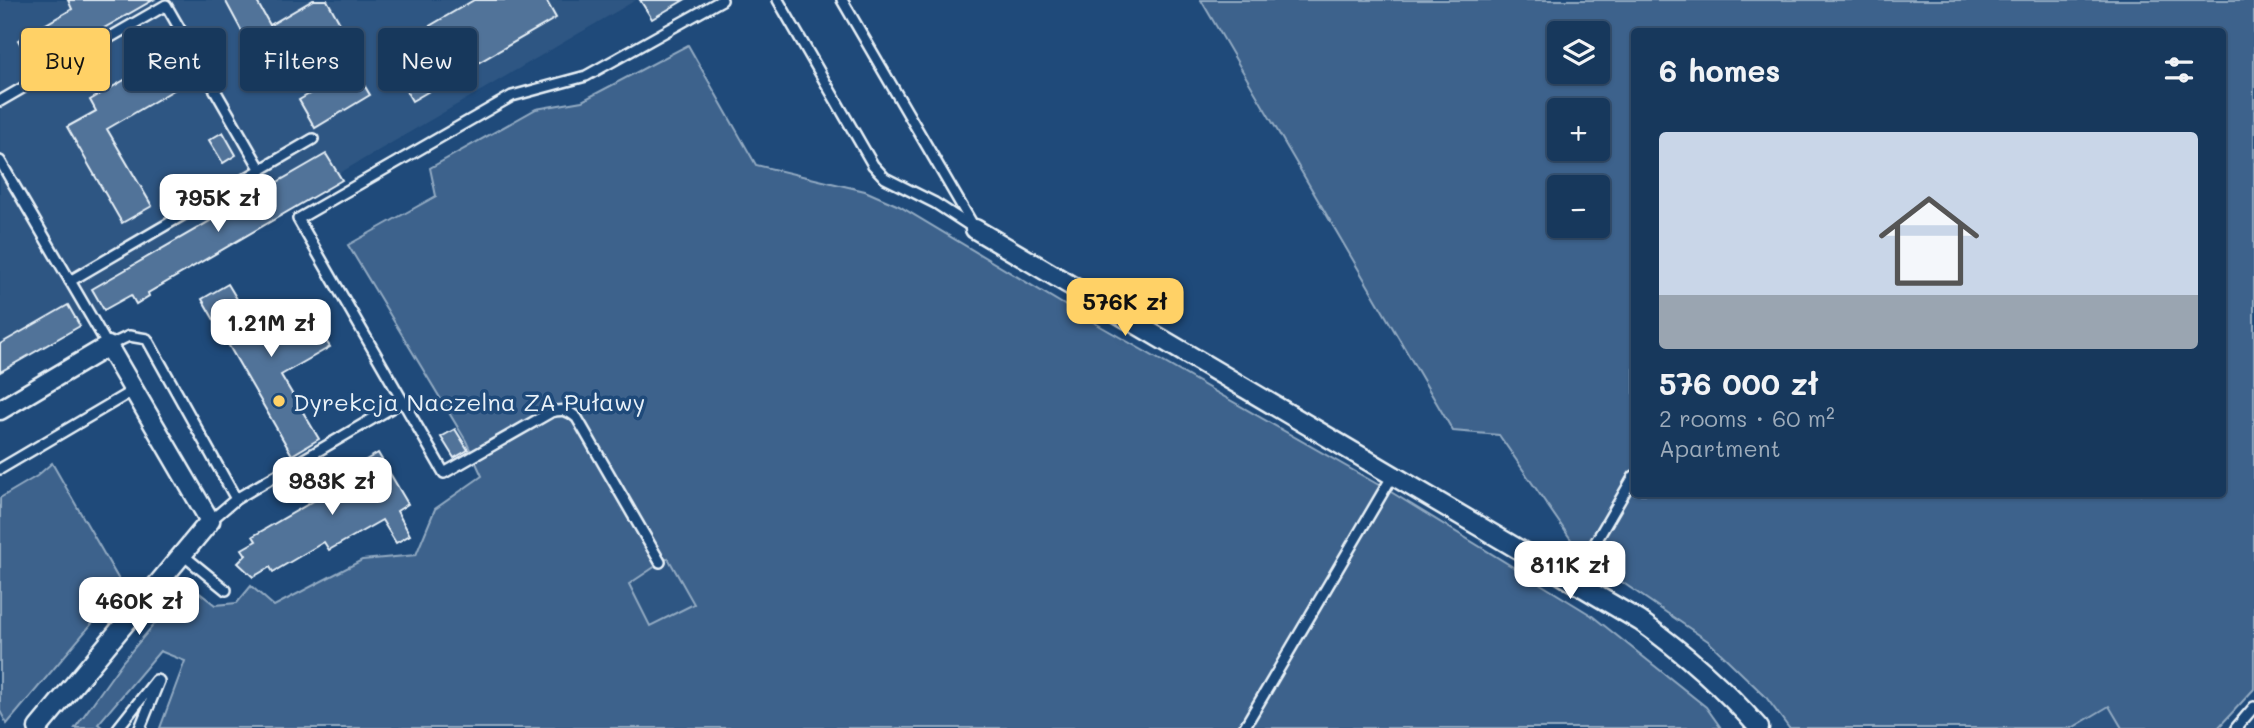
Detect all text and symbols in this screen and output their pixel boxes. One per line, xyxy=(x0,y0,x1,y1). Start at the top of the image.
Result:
map controls xyxy=(1547,21,1610,238)
button: layers xyxy=(1547,21,1610,84)
chip: Buy xyxy=(21,28,110,91)
chip: Rent xyxy=(124,28,226,91)
chip: Filters xyxy=(240,28,364,91)
chip: New xyxy=(378,28,477,91)
text: 6 homes xyxy=(1659,50,1780,90)
icon: filters xyxy=(2160,51,2198,89)
button: + xyxy=(1547,98,1610,161)
pin: 795K zł xyxy=(153,174,283,234)
button: − xyxy=(1547,175,1610,238)
icon: home xyxy=(1866,178,1992,304)
text: 795K zł xyxy=(176,182,260,212)
pin: 576K zł xyxy=(1060,278,1190,338)
text: 576K zł xyxy=(1083,286,1167,316)
pin: 1.21M zł xyxy=(199,300,343,359)
text: 1.21M zł xyxy=(227,307,315,337)
text: 576 000 zł xyxy=(1659,363,1819,403)
place label: Dyrekcja Naczelna ZA Puławy xyxy=(293,386,645,417)
marker: Dyrekcja Naczelna ZA Puławy xyxy=(271,393,287,409)
text: 2 rooms · 60 m² xyxy=(1659,403,1835,433)
text: Apartment xyxy=(1659,433,1781,463)
pin: 983K zł xyxy=(267,458,397,517)
text: 983K zł xyxy=(289,465,375,495)
pin: 811K zł xyxy=(1505,542,1635,601)
text: 811K zł xyxy=(1530,549,1610,579)
pin: 460K zł xyxy=(74,578,204,637)
text: 460K zł xyxy=(95,585,183,615)

